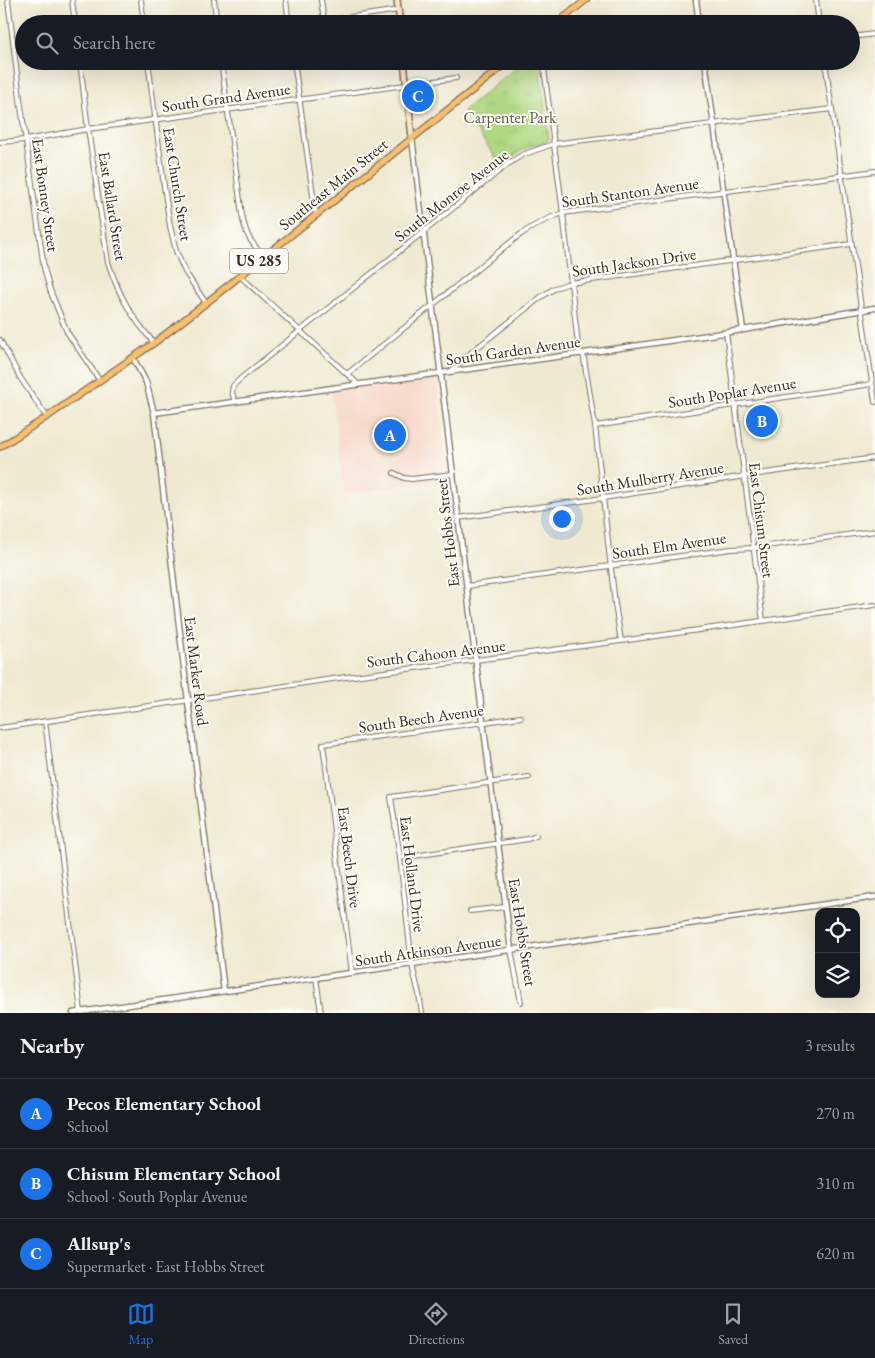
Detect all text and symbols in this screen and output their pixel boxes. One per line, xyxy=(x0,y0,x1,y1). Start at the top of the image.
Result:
search box xyxy=(15,15,860,70)
icon: search xyxy=(33,29,61,57)
text: Search here xyxy=(73,30,155,55)
pin: C xyxy=(402,77,434,115)
street label: South Grand Avenue xyxy=(161,78,292,117)
park label: Carpenter Park xyxy=(463,107,557,128)
street label: East Church Street xyxy=(158,126,197,242)
street label: Southeast Main Street xyxy=(275,134,392,235)
street label: East Bonney Street xyxy=(27,137,64,253)
street label: South Monroe Avenue xyxy=(390,144,513,247)
street label: East Ballard Street xyxy=(94,150,131,262)
street label: South Stanton Avenue xyxy=(560,172,700,213)
street label: South Jackson Drive xyxy=(571,243,697,282)
road number: US 285 xyxy=(230,248,288,274)
street label: South Garden Avenue xyxy=(444,331,582,370)
street label: South Poplar Avenue xyxy=(667,372,797,413)
pin: B xyxy=(746,402,778,440)
pin: A xyxy=(374,416,406,454)
street label: South Mulberry Avenue xyxy=(575,457,725,500)
street label: East Chisum Street xyxy=(744,461,779,579)
street label: East Hobbs Street xyxy=(430,477,465,588)
your location xyxy=(549,506,575,532)
street label: South Elm Avenue xyxy=(611,527,727,564)
street label: East Marker Road xyxy=(179,615,214,728)
street label: South Cahoon Avenue xyxy=(365,635,507,672)
street label: South Beech Avenue xyxy=(357,699,485,738)
street label: East Beech Drive xyxy=(333,805,366,909)
street label: East Holland Drive xyxy=(395,815,430,933)
street label: East Hobbs Street xyxy=(504,876,541,988)
map controls xyxy=(815,908,860,998)
button: locate xyxy=(815,908,860,953)
street label: South Atkinson Avenue xyxy=(354,930,502,971)
button: layers xyxy=(815,953,860,998)
text: Nearby xyxy=(20,1032,84,1059)
text: 3 results xyxy=(805,1035,855,1056)
text: Pecos Elementary School xyxy=(67,1091,261,1116)
text: A xyxy=(30,1103,42,1124)
text: 270 m xyxy=(816,1103,855,1124)
text: School xyxy=(67,1116,109,1137)
text: Chisum Elementary School xyxy=(67,1161,281,1186)
text: B xyxy=(31,1173,41,1194)
text: 310 m xyxy=(816,1173,855,1194)
text: School · South Poplar Avenue xyxy=(67,1186,247,1207)
text: Allsup's xyxy=(67,1231,131,1256)
text: C xyxy=(30,1243,42,1264)
text: 620 m xyxy=(816,1243,855,1264)
text: Supermarket · East Hobbs Street xyxy=(67,1256,265,1277)
tab: Map xyxy=(127,1300,155,1348)
tab: Directions xyxy=(408,1300,465,1348)
tab: Saved xyxy=(718,1300,748,1348)

